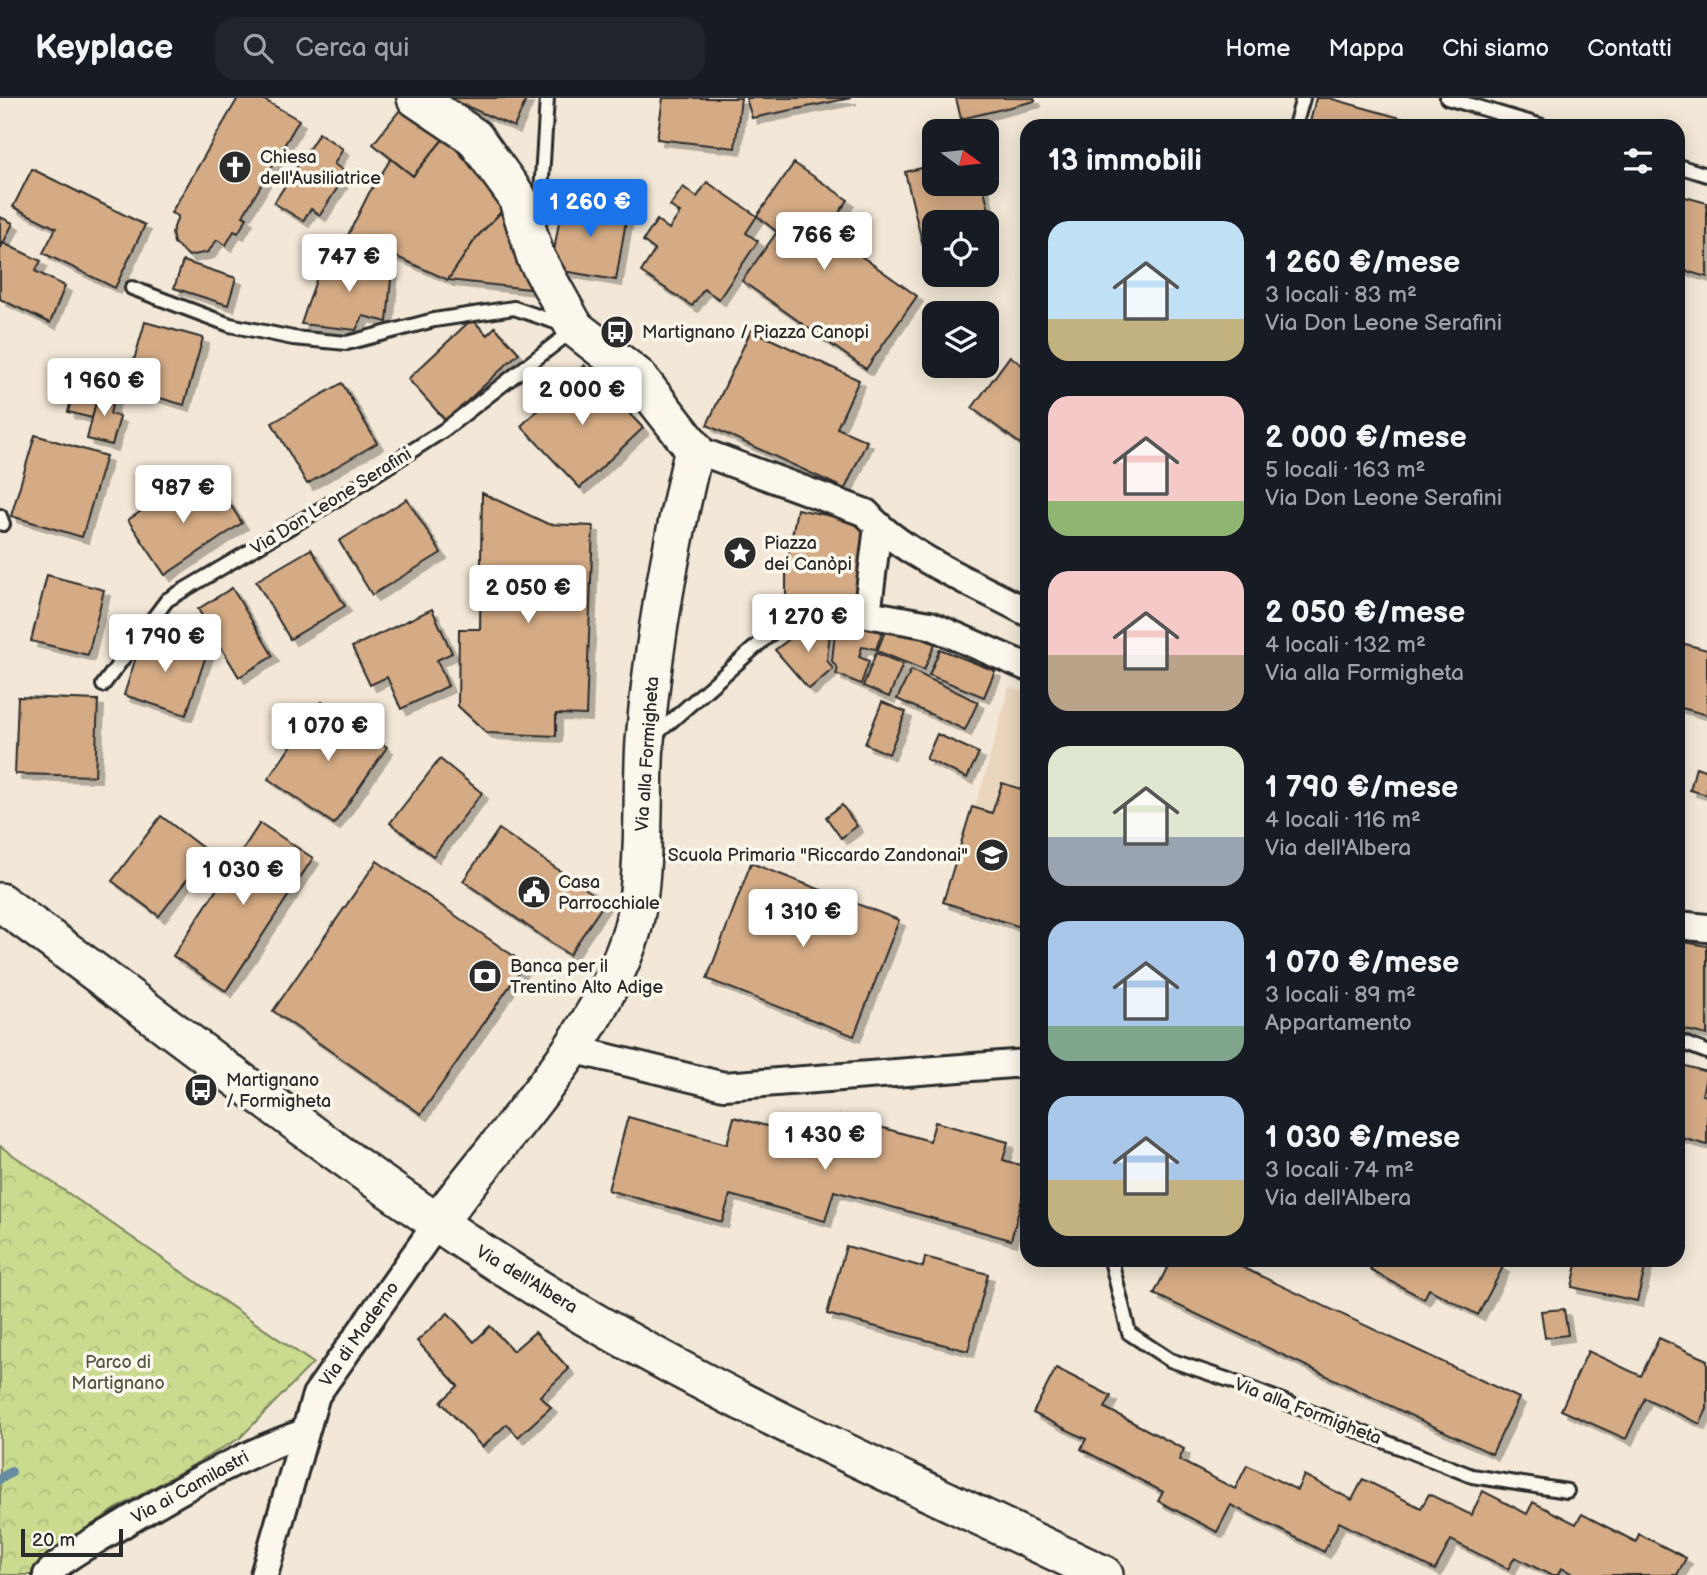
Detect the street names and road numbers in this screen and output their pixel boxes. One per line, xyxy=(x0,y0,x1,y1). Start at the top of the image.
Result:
street label: Via Don Leone Serafini xyxy=(247,443,415,559)
street label: Via alla Formigheta xyxy=(632,676,663,832)
street label: Via dell'Albera xyxy=(472,1241,581,1318)
street label: Via di Maderno xyxy=(315,1278,403,1391)
street label: Via alla Formigheta xyxy=(1231,1374,1384,1449)
street label: Via ai Camilastri xyxy=(128,1447,253,1528)

